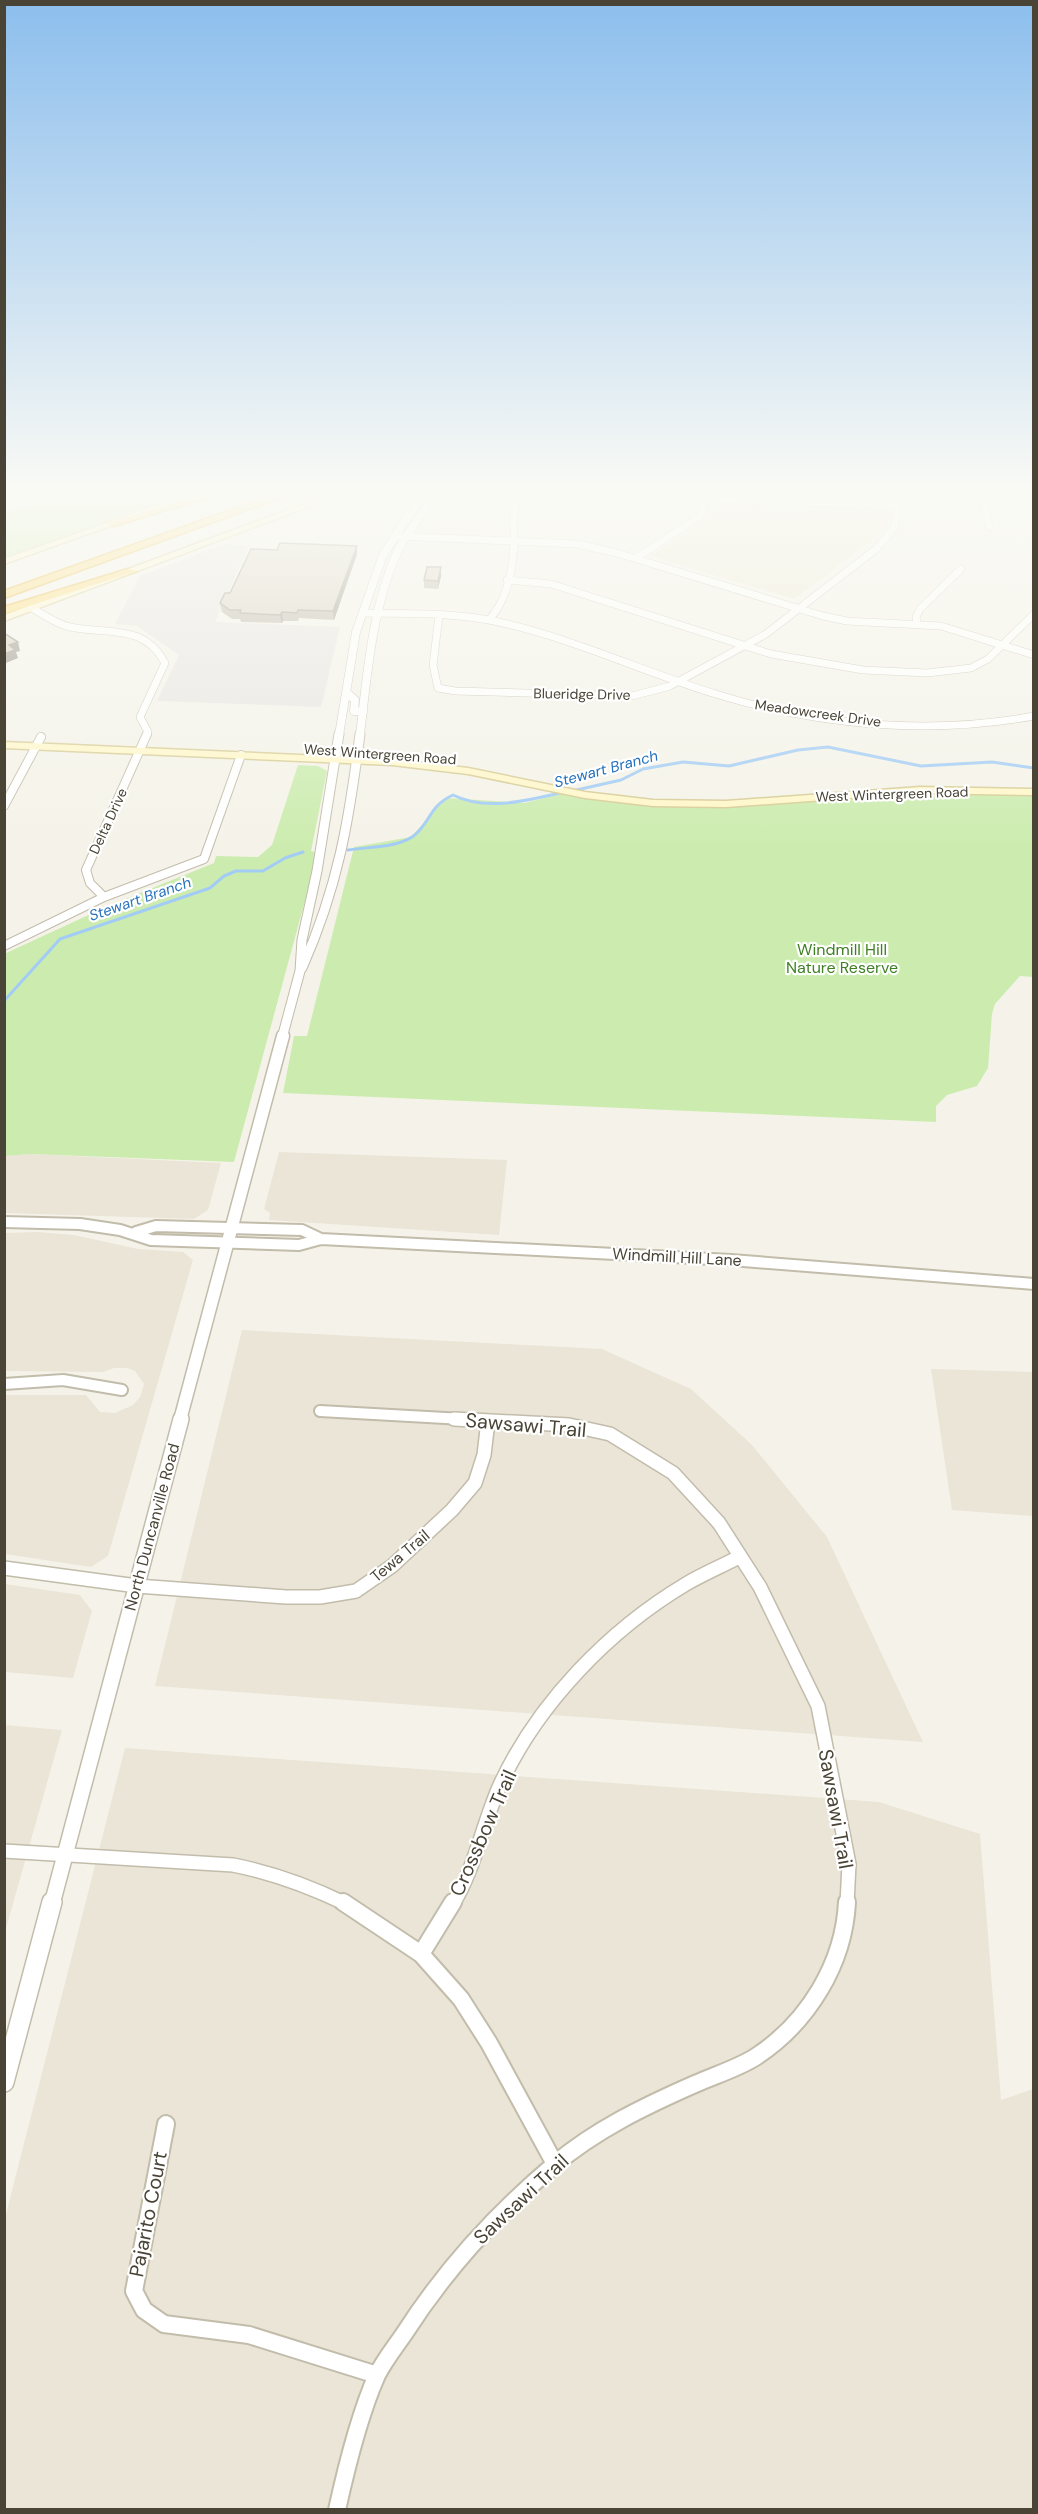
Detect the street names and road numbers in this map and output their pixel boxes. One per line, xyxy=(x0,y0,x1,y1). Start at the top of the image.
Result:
street label: Blueridge Drive xyxy=(533,684,631,704)
street label: Meadowcreek Drive xyxy=(754,695,882,731)
street label: West Wintergreen Road xyxy=(303,740,457,768)
street label: West Wintergreen Road xyxy=(815,782,969,806)
street label: Delta Drive xyxy=(85,785,131,857)
street label: Windmill Hill Lane xyxy=(612,1243,742,1271)
street label: Sawsawi Trail xyxy=(464,1407,588,1443)
street label: North Duncanville Road xyxy=(120,1441,184,1613)
street label: Tewa Trail xyxy=(366,1525,434,1587)
street label: Sawsawi Trail xyxy=(813,1747,859,1871)
street label: Crossbow Trail xyxy=(444,1766,522,1900)
street label: Sawsawi Trail xyxy=(468,2148,574,2250)
street label: Pajarito Court xyxy=(123,2149,173,2279)

